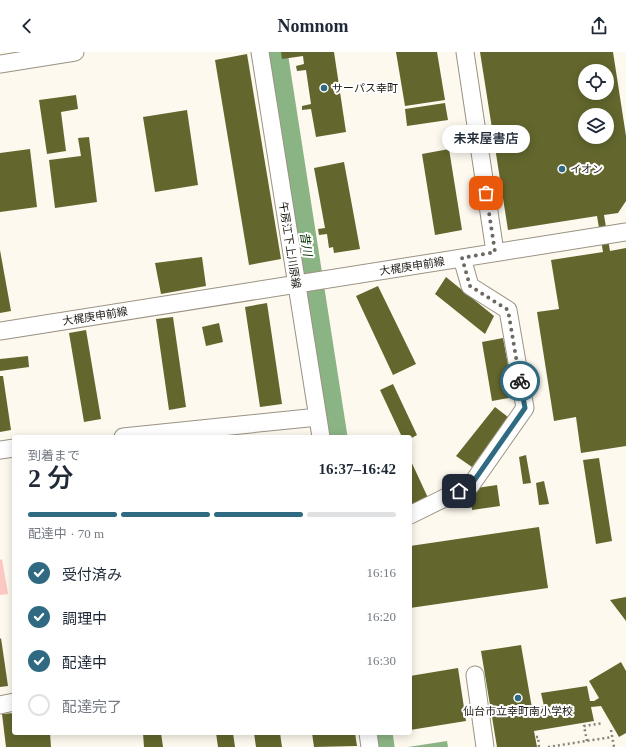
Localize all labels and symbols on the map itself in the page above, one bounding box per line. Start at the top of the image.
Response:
place label: サーパス幸町 [332,82,398,94]
marker: サーパス幸町 [319,83,329,93]
callout: 未来屋書店 [442,125,530,153]
place label: イオン [570,163,603,175]
marker: イオン [557,164,567,174]
pin [469,176,503,210]
street label: 午房江下上川原線 [277,201,303,289]
water label: 昔川 [297,231,315,259]
street label: 大梶庚申前線 [378,255,446,277]
street label: 大梶庚申前線 [61,305,129,327]
courier [500,361,540,401]
pin [442,474,476,508]
marker: 仙台市立幸町南小学校 [513,693,523,703]
place label: 仙台市立幸町南小学校 [463,705,573,717]

